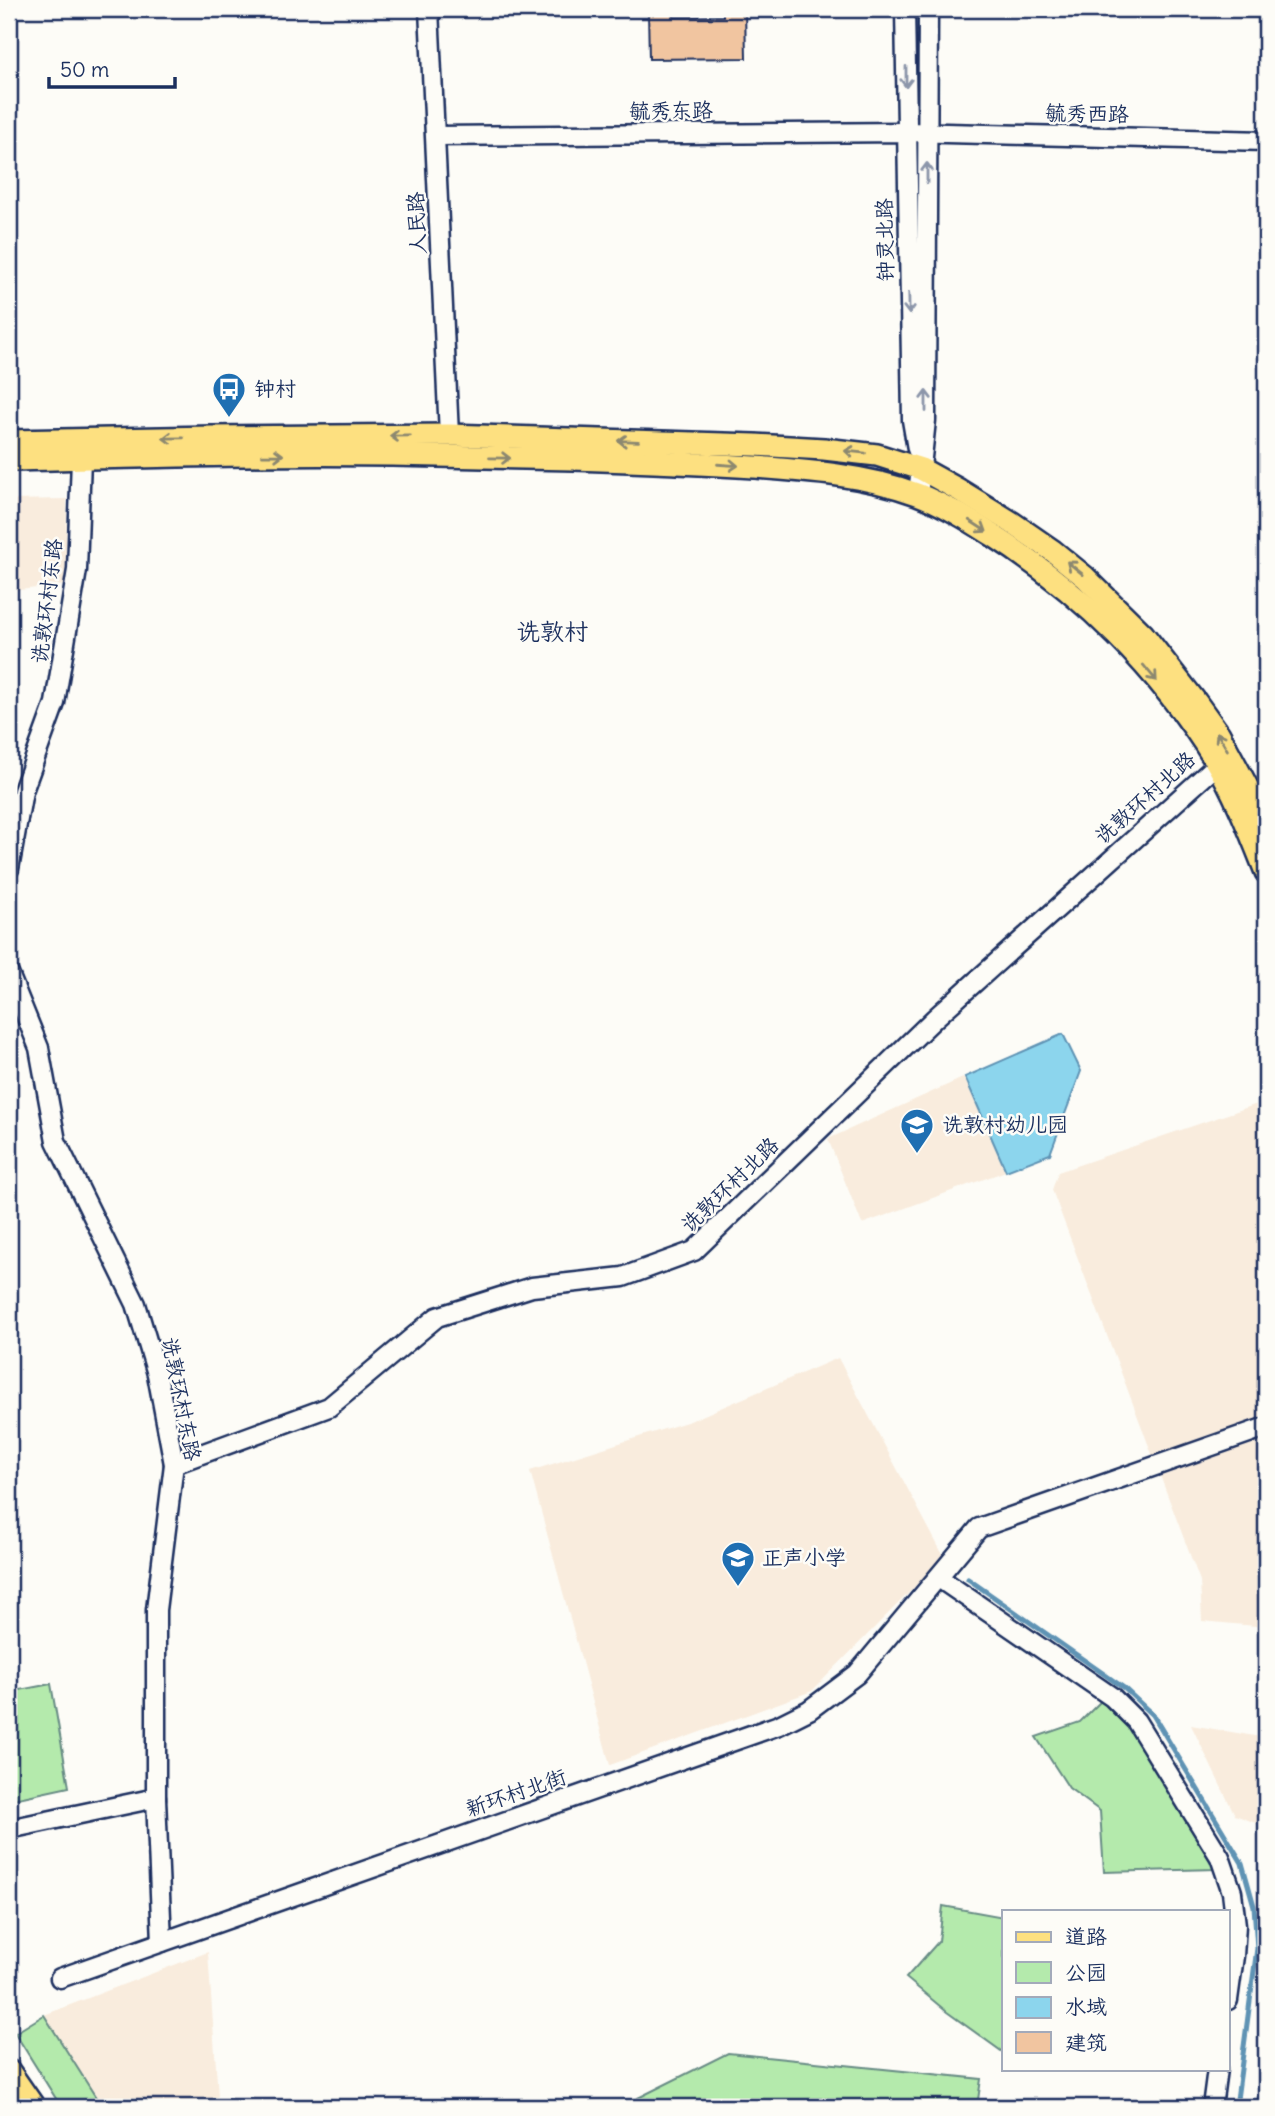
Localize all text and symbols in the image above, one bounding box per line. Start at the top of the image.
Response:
scale bar [49,46,175,90]
text: 50 m [60,56,109,83]
one-way arrow [899,65,913,88]
street label: 毓秀东路 [629,96,713,125]
street label: 毓秀西路 [1045,99,1129,128]
one-way arrow [920,162,934,185]
street label: 人民路 [401,191,432,255]
street label: 钟灵北路 [870,198,899,282]
one-way arrow [903,293,916,316]
bus stop icon: 钟村 [210,370,248,419]
place label: 钟村 [254,375,296,402]
one-way arrow [919,390,933,413]
one-way arrow [389,430,412,443]
one-way arrow [161,431,184,444]
one-way arrow [616,435,639,448]
one-way arrow [844,445,867,458]
one-way arrow [261,448,284,462]
one-way arrow [489,451,512,465]
one-way arrow [716,459,739,472]
one-way arrow [968,519,988,533]
street label: 诜敦环村东路 [25,537,68,665]
one-way arrow [1066,561,1084,576]
district label: 诜敦村 [516,616,588,646]
one-way arrow [1142,664,1158,682]
one-way arrow [1215,731,1229,751]
street label: 诜敦环村北路 [1089,745,1201,850]
school or university icon: 诜敦村幼儿园 [898,1106,936,1155]
place label: 诜敦村幼儿园 [942,1111,1068,1138]
street label: 诜敦环村北路 [675,1131,784,1238]
street label: 诜敦环村东路 [156,1334,207,1463]
school or university icon: 正声小学 [719,1539,757,1588]
place label: 正声小学 [762,1544,846,1571]
street label: 新环村北街 [462,1763,570,1822]
legend [1002,1910,1230,2070]
text: 道路 [1065,1923,1107,1950]
text: 公园 [1065,1959,1107,1986]
text: 水域 [1065,1993,1107,2020]
text: 建筑 [1065,2029,1107,2056]

